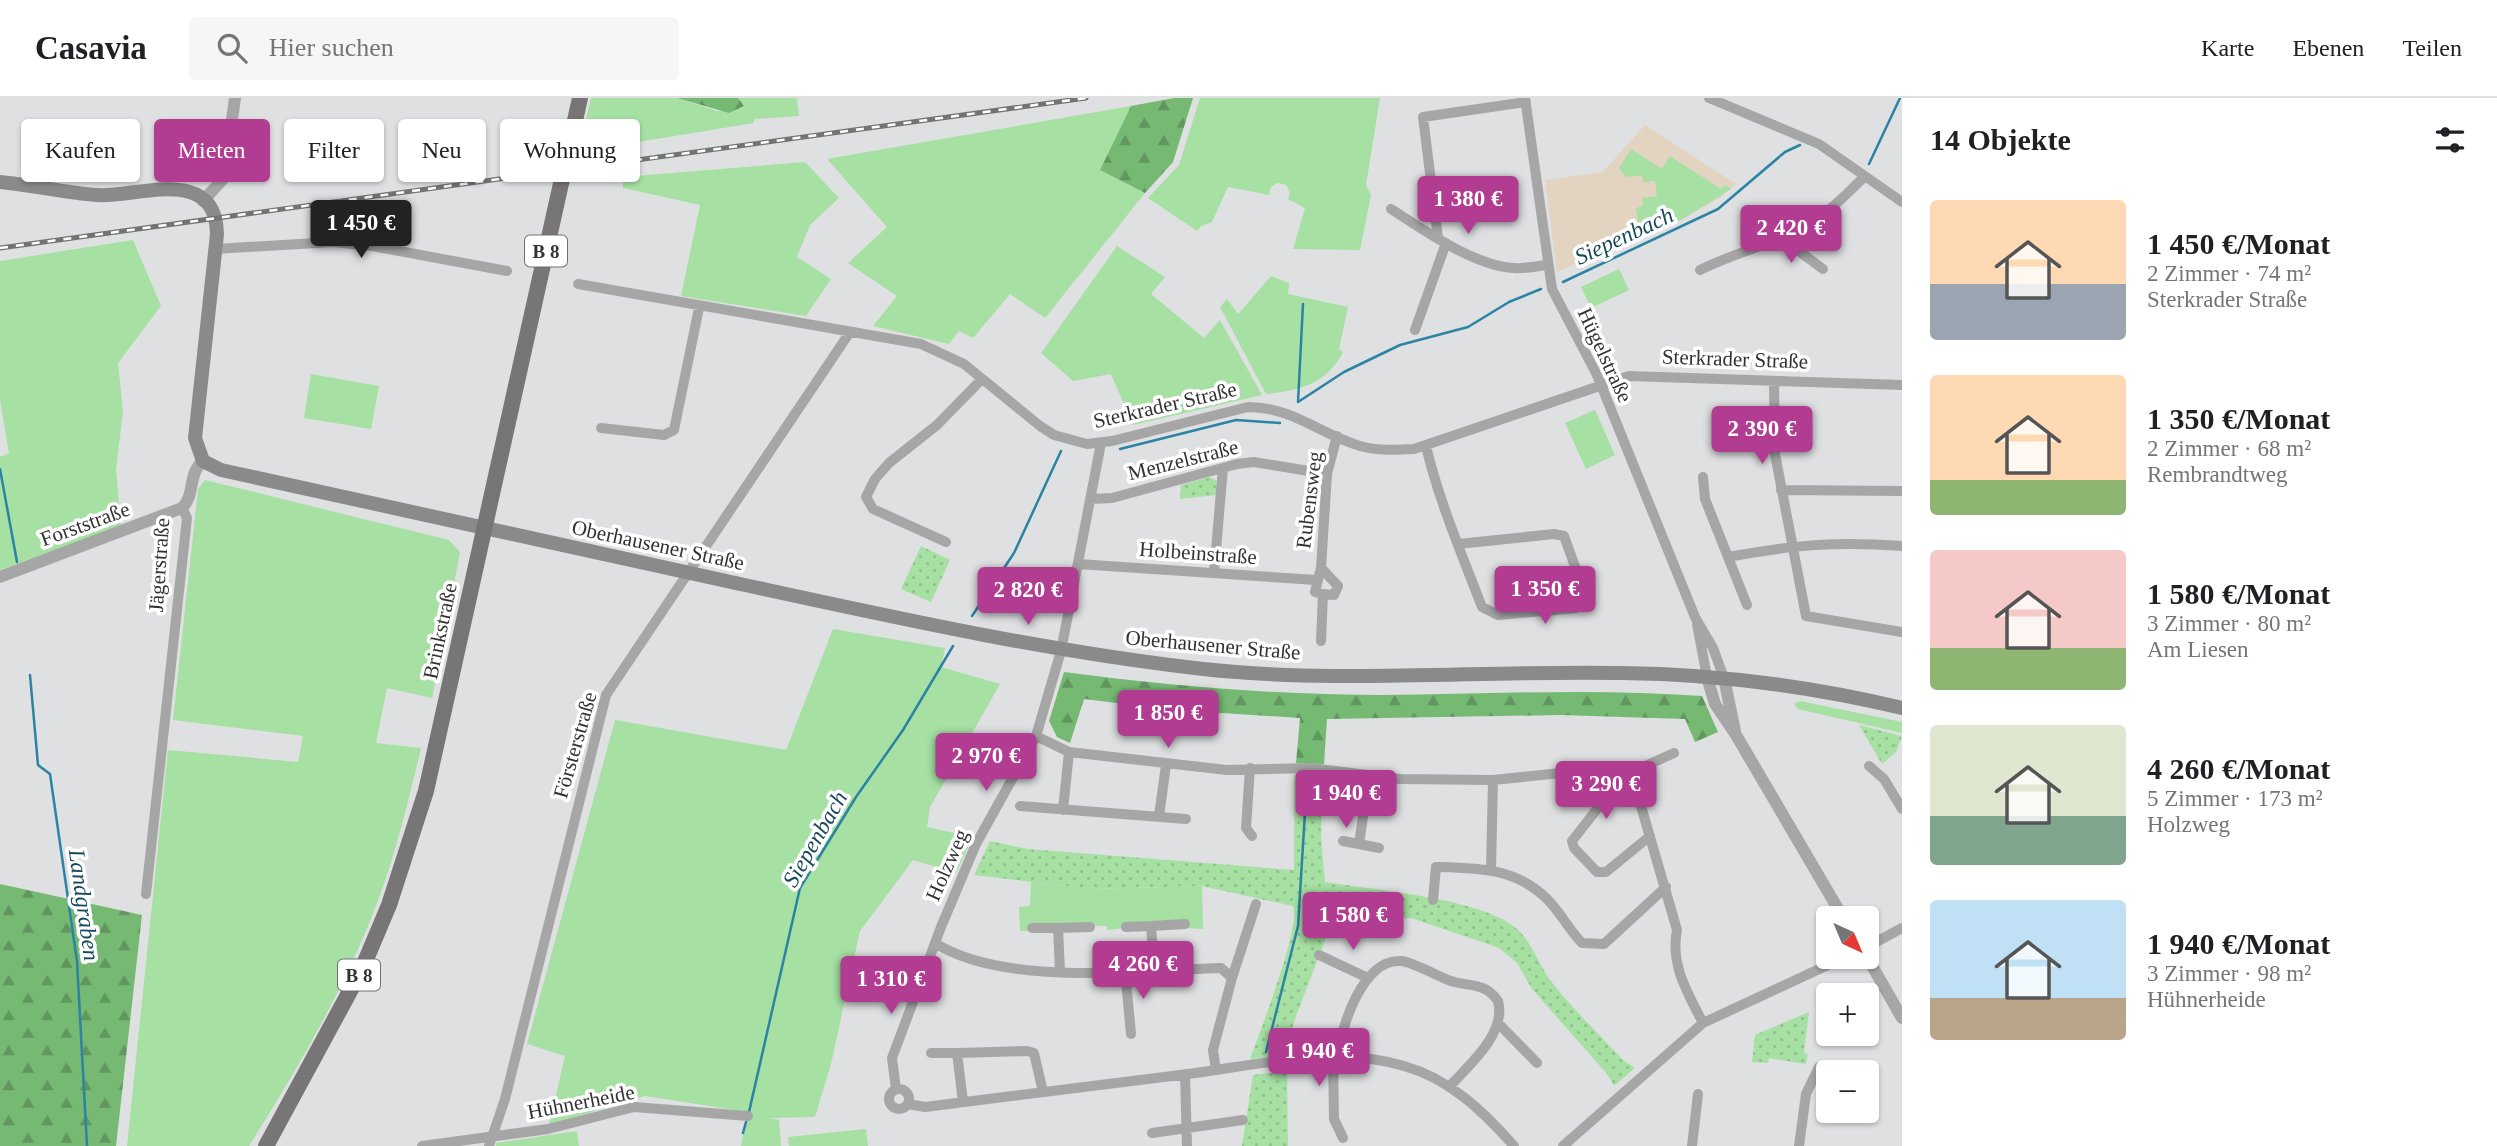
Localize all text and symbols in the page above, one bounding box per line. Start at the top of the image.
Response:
search box [189,17,679,80]
icon: search [213,29,251,67]
text: Casavia [35,30,147,66]
text: Hier suchen [269,33,394,62]
text: Karte [2201,35,2254,61]
text: Ebenen [2292,35,2364,61]
text: Teilen [2402,35,2462,61]
chip: Kaufen [21,119,140,182]
chip: Mieten [154,119,270,182]
chip: Filter [284,119,384,182]
chip: Neu [398,119,486,182]
chip: Wohnung [500,119,640,182]
icon: filters [2431,121,2469,159]
text: 14 Objekte [1930,123,2071,156]
pin: 1 380 € [1403,176,1533,236]
text: 1 380 € [1434,186,1503,211]
pin: 1 450 € [296,200,426,260]
water label: Siepenbach [1571,202,1677,270]
pin: 2 420 € [1726,206,1856,265]
text: 1 450 € [327,210,396,235]
text: 2 420 € [1757,215,1826,240]
text: 1 450 €/Monat [2147,227,2330,260]
icon: home [1986,228,2070,312]
road number: B 8 [525,236,567,266]
text: 2 Zimmer · 74 m² [2147,261,2311,286]
text: Sterkrader Straße [2147,287,2307,312]
street label: Hügelstraße [1573,304,1637,406]
street label: Sterkrader Straße [1661,344,1809,374]
street label: Sterkrader Straße [1091,377,1239,433]
text: 1 350 €/Monat [2147,402,2330,435]
icon: home [1986,403,2070,487]
pin: 2 390 € [1697,406,1827,466]
text: 2 390 € [1728,416,1797,441]
street label: Menzelstraße [1125,435,1241,485]
text: 2 Zimmer · 68 m² [2147,436,2311,461]
street label: Rubensweg [1291,449,1327,550]
text: Rembrandtweg [2147,462,2288,487]
street label: Forststraße [37,497,133,551]
street label: Oberhausener Straße [570,515,746,575]
street label: Jägerstraße [144,517,174,613]
street label: Holbeinstraße [1138,537,1258,569]
pin: 1 350 € [1480,566,1610,626]
pin: 2 820 € [963,568,1093,627]
text: 1 350 € [1511,576,1580,601]
text: 2 820 € [994,577,1063,602]
text: 1 580 €/Monat [2147,577,2330,610]
icon: home [1986,578,2070,662]
street label: Brinkstraße [418,581,462,681]
text: 3 Zimmer · 80 m² [2147,611,2311,636]
street label: Oberhausener Straße [1125,625,1301,665]
text: Am Liesen [2147,637,2249,662]
street label: Försterstraße [548,689,602,801]
pin: 1 850 € [1103,690,1233,750]
text: 1 850 € [1134,700,1203,725]
pin: 2 970 € [921,734,1051,793]
text: 2 970 € [952,743,1021,768]
text: 4 260 €/Monat [2147,752,2330,785]
icon: home [1986,753,2070,837]
pin: 3 290 € [1541,762,1671,821]
pin: 1 940 € [1281,770,1411,830]
text: 3 290 € [1572,771,1641,796]
text: 1 940 € [1312,780,1381,805]
text: 5 Zimmer · 173 m² [2147,786,2323,811]
water label: Siepenbach [778,787,852,891]
text: Holzweg [2147,812,2230,837]
street label: Holzweg [921,825,974,905]
water label: Landgraben [64,847,104,962]
pin: 1 580 € [1288,892,1418,952]
text: 1 580 € [1319,902,1388,927]
north arrow [1816,906,1880,970]
map controls [1816,906,1879,1123]
text: 1 940 €/Monat [2147,927,2330,960]
icon: home [1986,928,2070,1012]
pin: 4 260 € [1078,942,1208,1001]
text: 4 260 € [1109,951,1178,976]
pin: 1 310 € [826,956,956,1016]
road number: B 8 [338,960,380,990]
text: 3 Zimmer · 98 m² [2147,961,2311,986]
text: 1 310 € [857,966,926,991]
button: + [1816,983,1879,1046]
text: Hühnerheide [2147,987,2266,1012]
pin: 1 940 € [1254,1028,1384,1088]
text: 1 940 € [1285,1038,1354,1063]
button: − [1816,1060,1879,1123]
street label: Hühnerheide [525,1080,637,1124]

